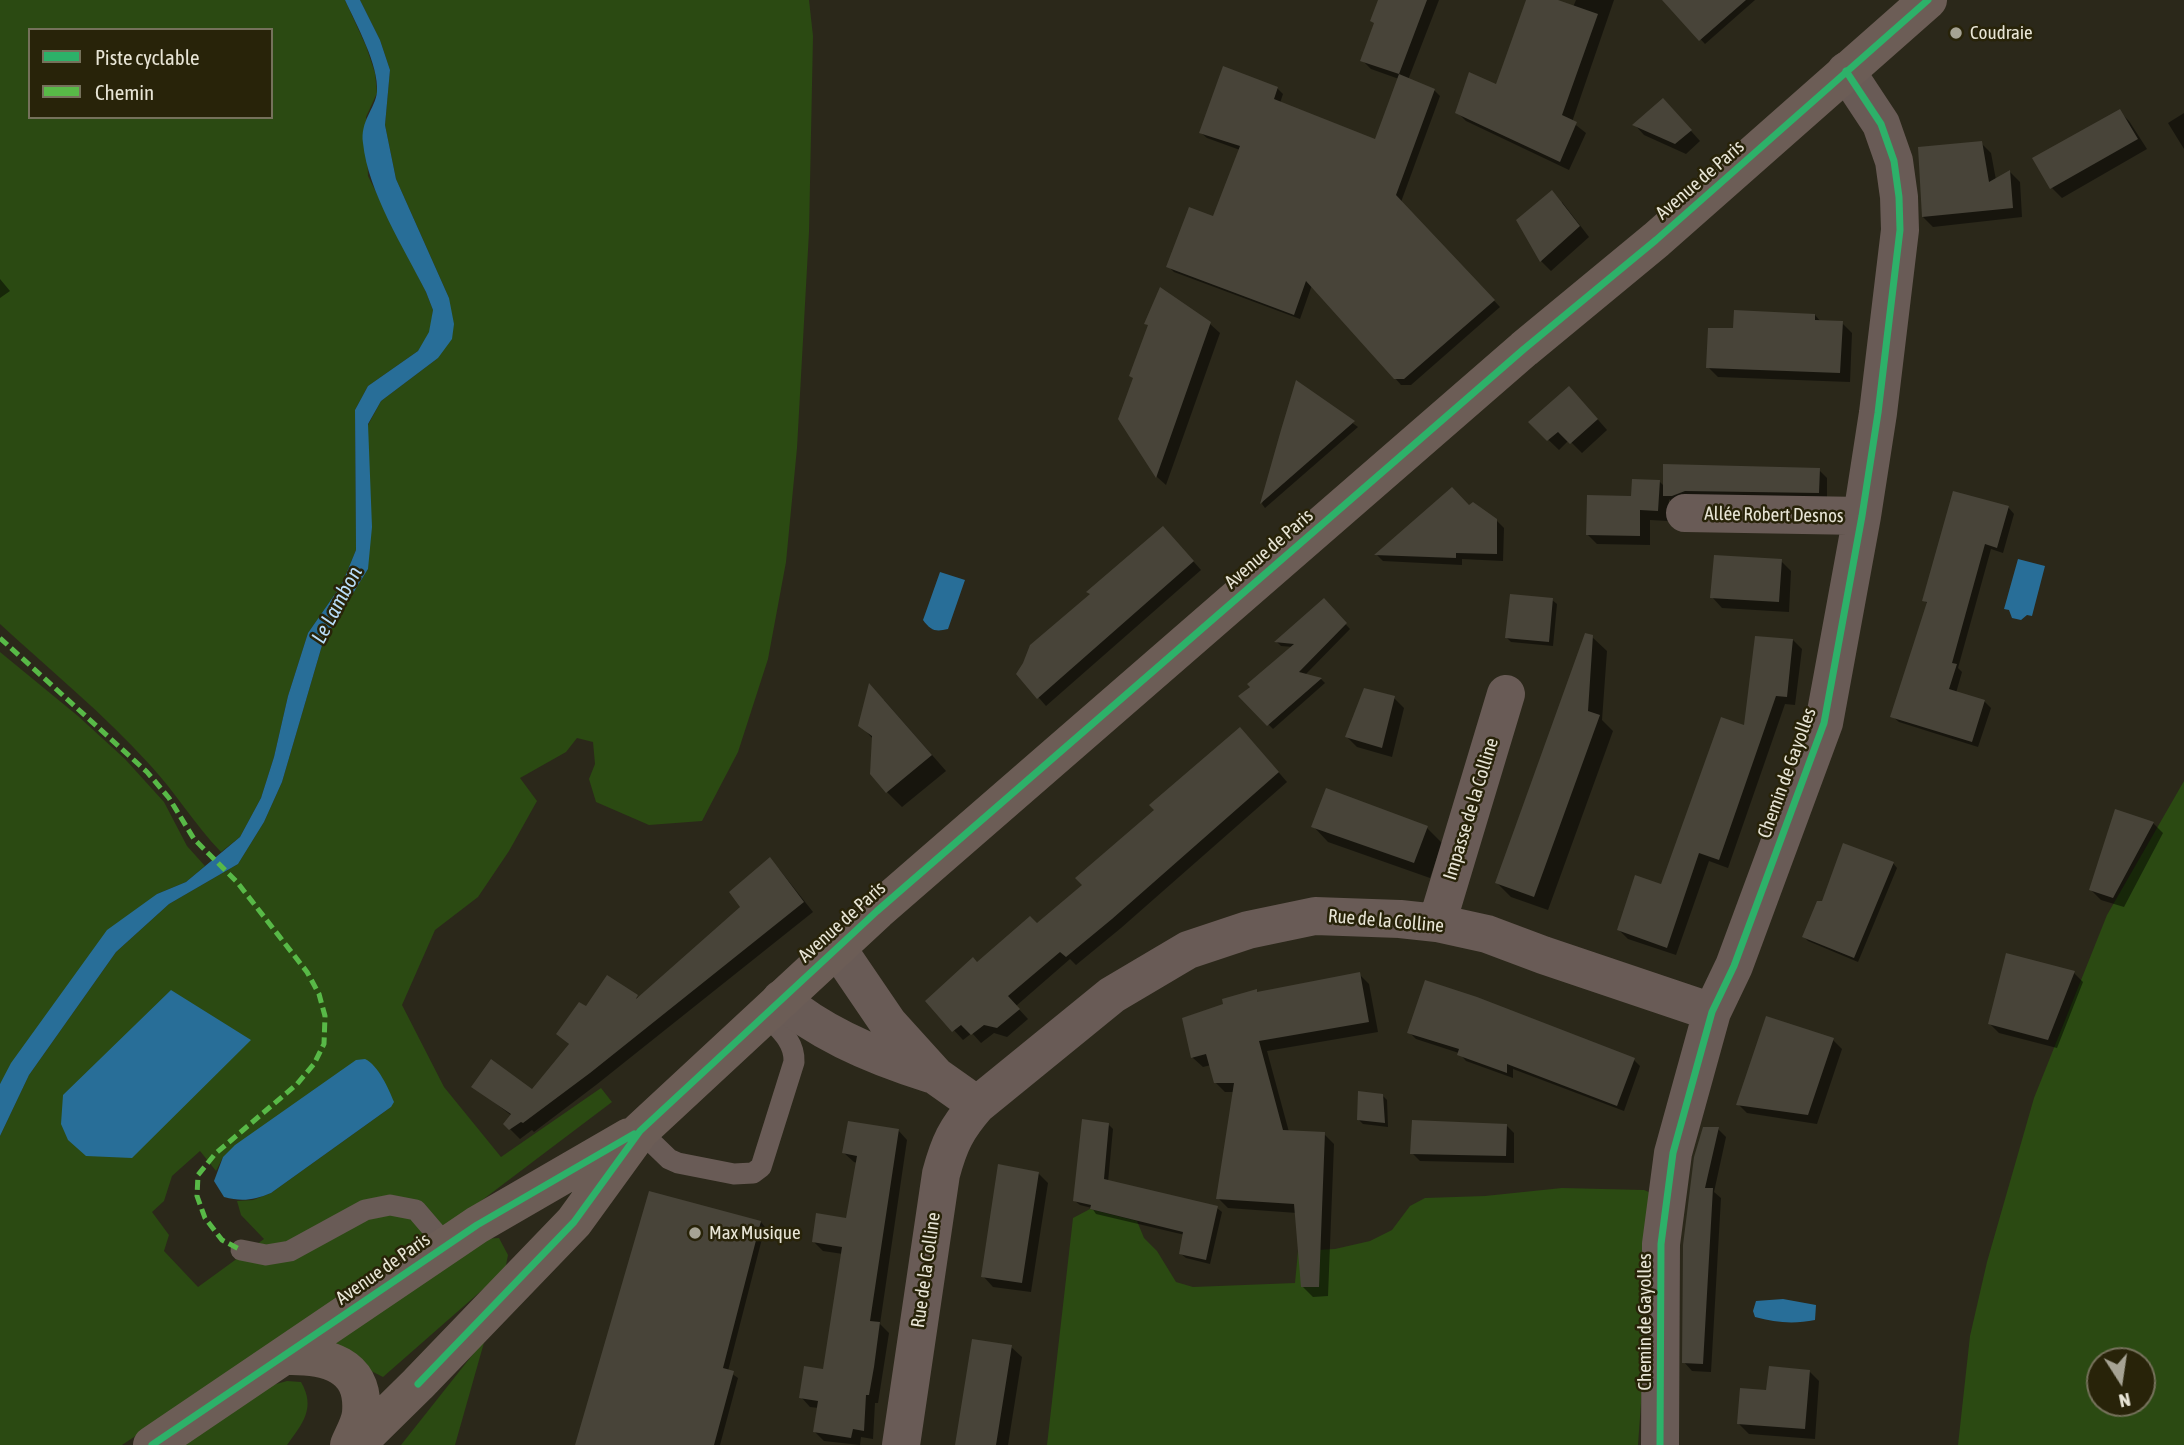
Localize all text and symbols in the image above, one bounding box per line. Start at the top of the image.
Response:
place label: Coudraie [1970,22,2033,44]
marker: Coudraie [1948,25,1964,41]
legend [28,28,273,119]
text: Piste cyclable [95,45,200,69]
text: Chemin [95,80,154,104]
street label: Avenue de Paris [1651,135,1749,225]
street label: Allée Robert Desnos [1704,502,1844,528]
street label: Avenue de Paris [1220,504,1318,594]
water label: Le Lambon [306,562,368,648]
street label: Chemin de Gayolles [1753,705,1821,841]
street label: Impasse de la Colline [1439,735,1503,883]
street label: Avenue de Paris [794,877,890,967]
street label: Rue de la Colline [1327,905,1445,937]
street label: Rue de la Colline [907,1211,945,1329]
place label: Max Musique [709,1222,801,1244]
marker: Max Musique [687,1225,703,1241]
street label: Avenue de Paris [331,1228,435,1310]
street label: Chemin de Gayolles [1634,1253,1656,1391]
north arrow [2086,1347,2156,1417]
text: N [2117,1389,2133,1413]

